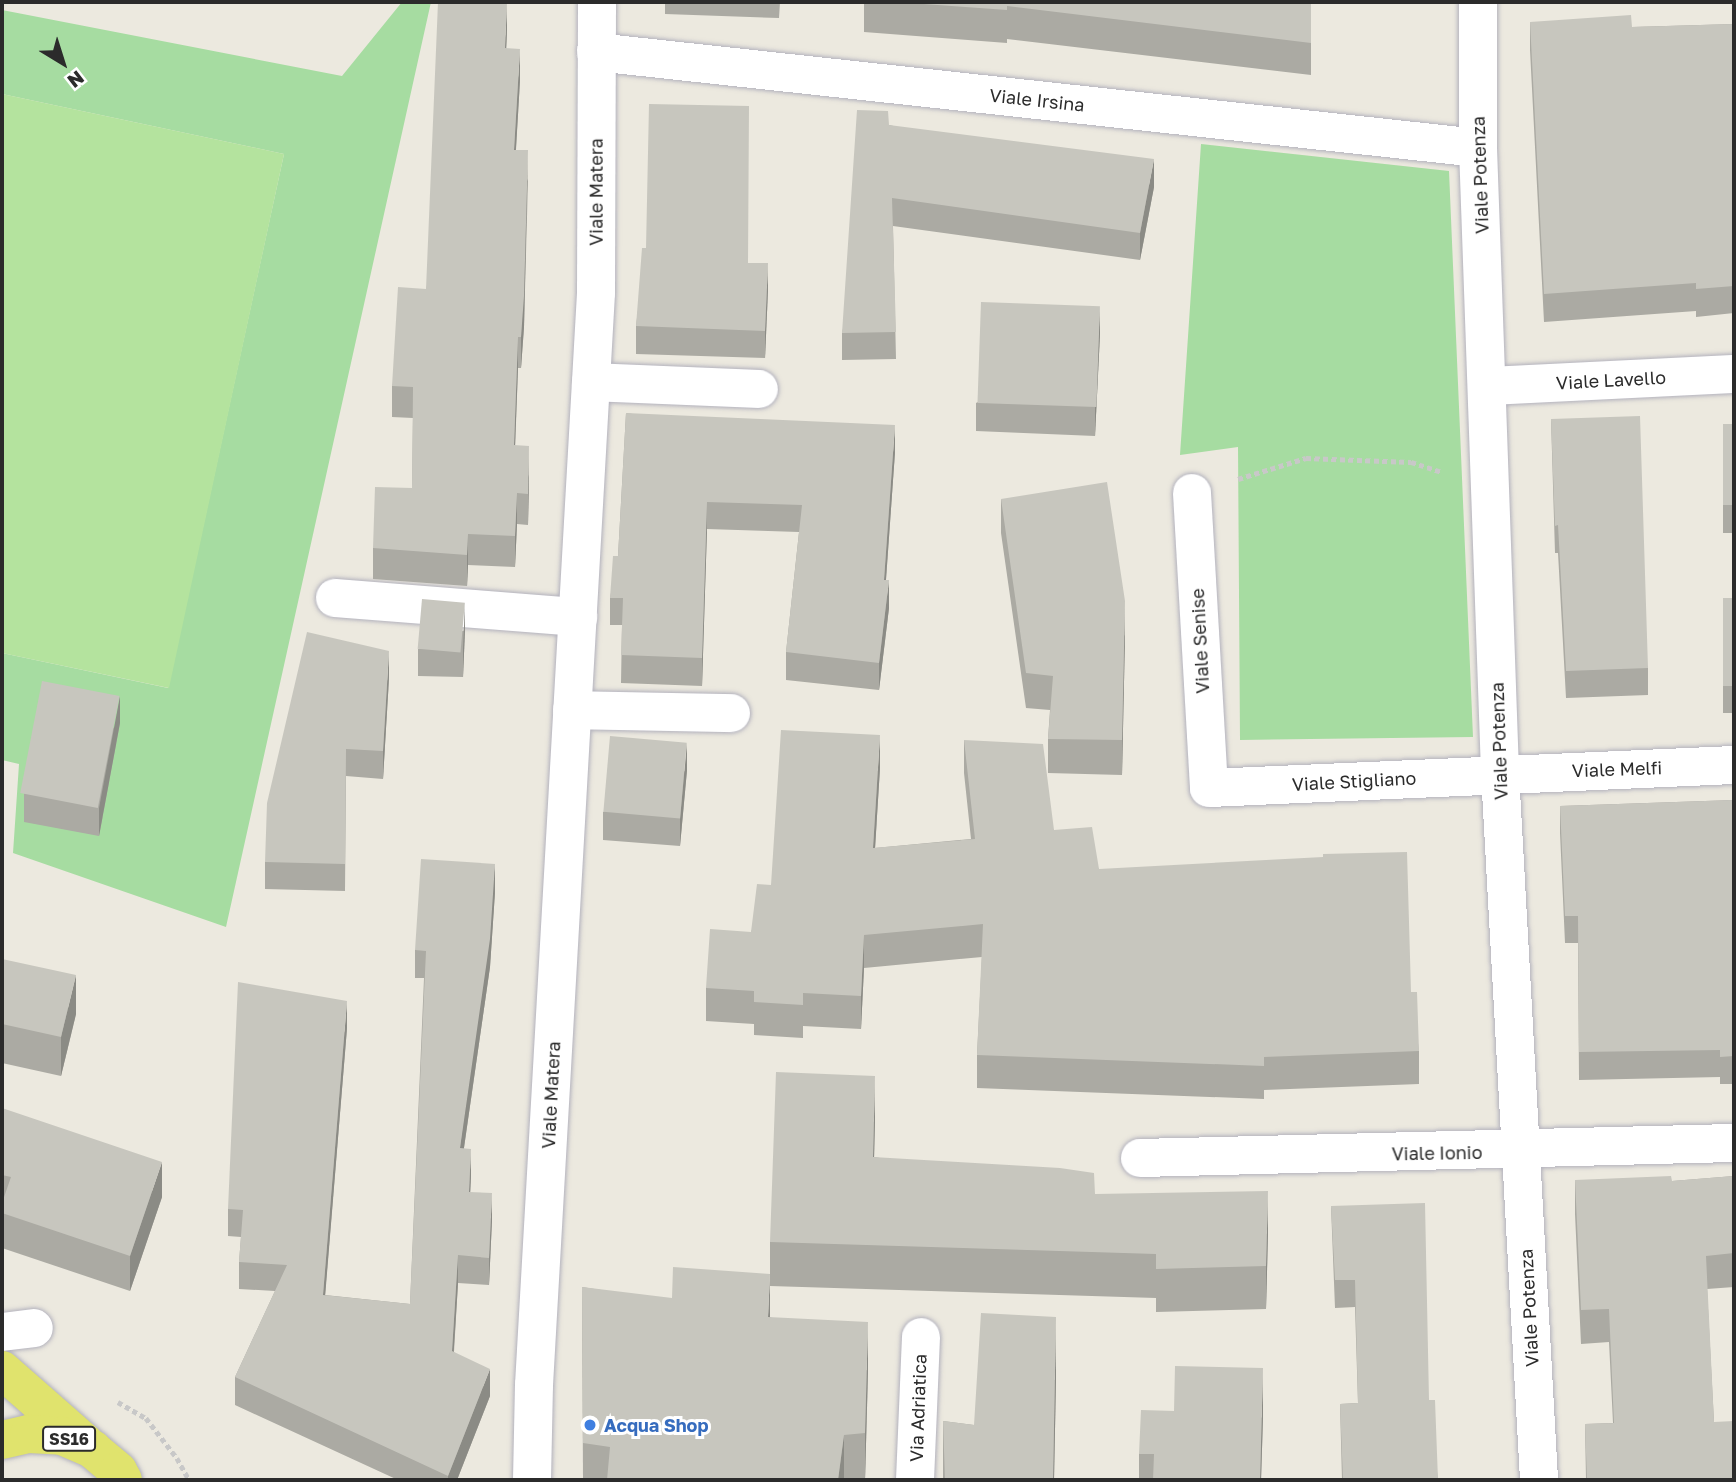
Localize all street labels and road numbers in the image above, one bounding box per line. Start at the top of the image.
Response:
street label: Viale Irsina [988,84,1086,116]
street label: Viale Potenza [1467,116,1493,234]
street label: Viale Matera [585,138,607,246]
street label: Viale Lavello [1555,366,1667,394]
street label: Viale Senise [1186,588,1214,694]
street label: Viale Potenza [1486,682,1512,800]
street label: Viale Melfi [1572,757,1662,781]
street label: Viale Stigliano [1291,767,1417,795]
street label: Viale Matera [537,1041,565,1149]
street label: Viale Ionio [1391,1141,1483,1165]
street label: Viale Potenza [1515,1248,1543,1368]
street label: Via Adriatica [905,1353,931,1463]
road number: SS16 [41,1427,97,1452]

